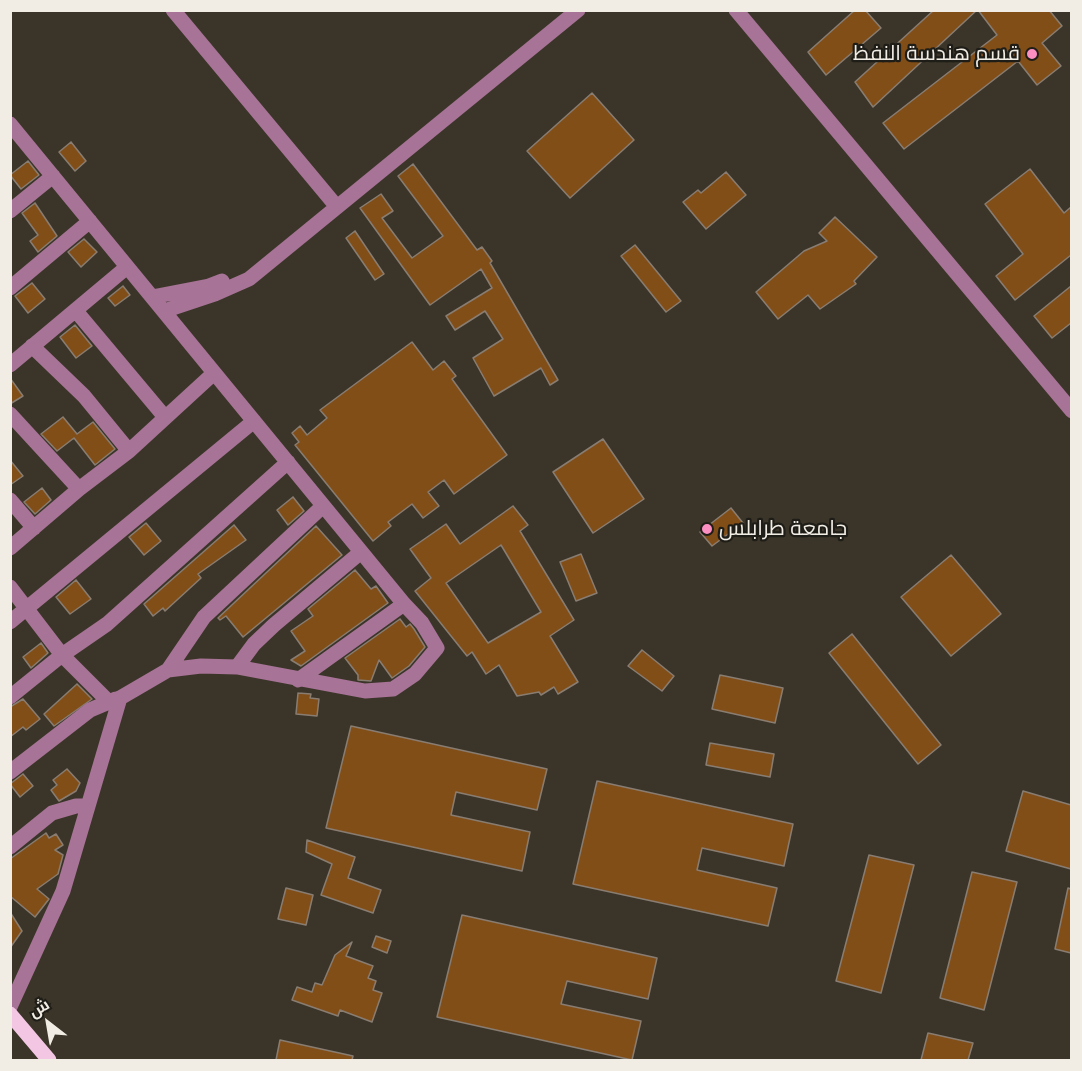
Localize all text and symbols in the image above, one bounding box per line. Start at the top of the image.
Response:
place label: قسم هندسة النفظ [853,41,1020,67]
marker: قسم هندسة النفظ [1025,47,1039,61]
place label: جامعة طرابلس [719,516,847,542]
marker: جامعة طرابلس [700,522,714,536]
north arrow [18,993,78,1053]
text: ش [24,993,53,1022]

